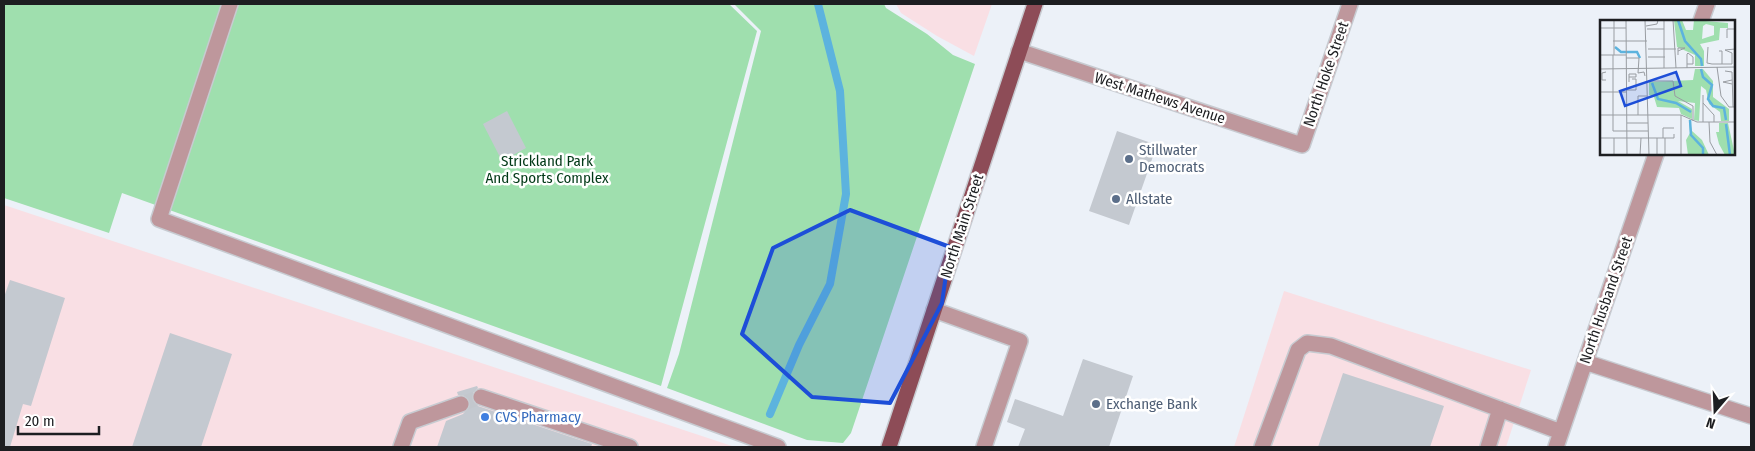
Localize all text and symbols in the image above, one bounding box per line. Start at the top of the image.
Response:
street label: North Hoke Street [1300,19,1352,129]
inset map [1600,20,1735,155]
street label: West Mathews Avenue [1092,68,1228,128]
place label: Stillwater Democrats [1139,141,1204,176]
park label: Strickland Park And Sports Complex [485,152,609,187]
marker: Stillwater Democrats [1123,153,1135,165]
street label: North Main Street [937,171,987,280]
place label: Allstate [1126,190,1172,208]
marker: Allstate [1110,193,1122,205]
street label: North Husband Street [1576,234,1636,366]
north arrow [1690,386,1740,436]
place label: Exchange Bank [1106,395,1197,413]
marker: Exchange Bank [1090,398,1102,410]
scale bar [18,404,99,436]
place label: CVS Pharmacy [495,408,581,426]
marker: CVS Pharmacy [479,411,491,423]
text: 20 m [25,412,55,430]
text: N [1704,413,1718,432]

